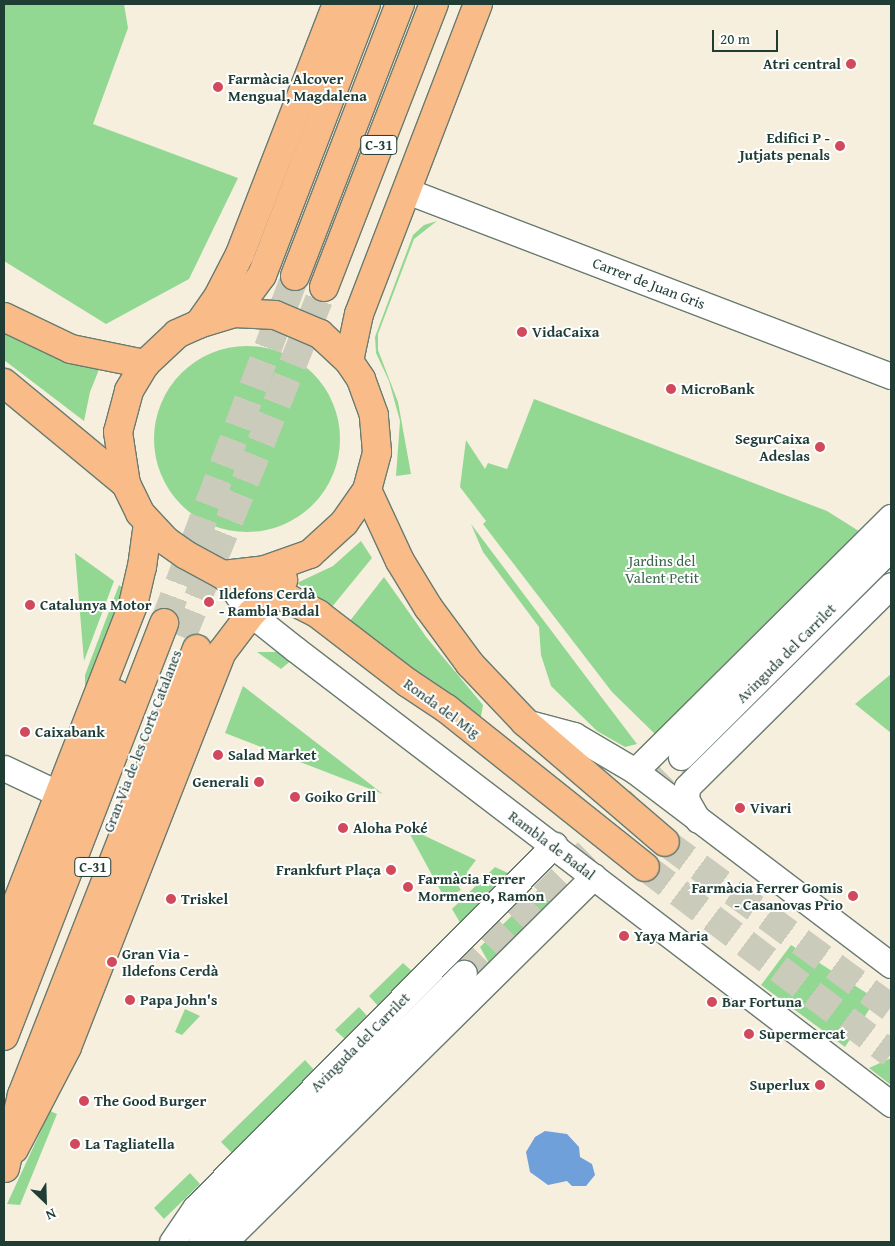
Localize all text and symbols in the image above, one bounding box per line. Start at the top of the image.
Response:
scale bar [715,20,781,52]
text: 20 m [720,28,750,49]
place label: Atri central [763,55,841,73]
marker: Atri central [845,58,857,70]
place label: Farmàcia Alcover Mengual, Magdalena [228,69,367,104]
marker: Farmàcia Alcover Mengual, Magdalena [212,81,224,93]
place label: Edifici P - Jutjats penals [739,128,830,163]
road number: C-31 [360,134,398,156]
marker: Edifici P - Jutjats penals [834,140,846,152]
street label: Carrer de Juan Gris [590,253,708,313]
place label: VidaCaixa [532,323,599,341]
marker: VidaCaixa [516,326,528,338]
place label: MicroBank [681,380,754,398]
marker: MicroBank [665,383,677,395]
place label: SegurCaixa Adeslas [735,429,810,464]
marker: SegurCaixa Adeslas [814,441,826,453]
park label: Jardins del Valent Petit [625,551,699,586]
place label: Ildefons Cerdà - Rambla Badal [219,584,319,619]
place label: Catalunya Motor [40,596,152,614]
marker: Ildefons Cerdà - Rambla Badal [203,596,215,608]
marker: Catalunya Motor [24,599,36,611]
street label: Avinguda del Carrilet [732,599,840,707]
street label: Gran Via de les Corts Catalanes [99,647,185,835]
street label: Ronda del Mig [400,674,484,742]
place label: Caixabank [35,723,105,741]
marker: Caixabank [19,726,31,738]
place label: Salad Market [228,746,317,764]
marker: Salad Market [212,749,224,761]
place label: Generali [193,773,249,791]
marker: Generali [253,776,265,788]
place label: Goiko Grill [305,788,376,806]
marker: Goiko Grill [289,791,301,803]
place label: Vivari [750,799,791,817]
marker: Vivari [734,802,746,814]
street label: Rambla de Badal [505,807,599,883]
place label: Aloha Poké [353,819,428,837]
marker: Aloha Poké [337,822,349,834]
road number: C-31 [74,856,112,879]
place label: Frankfurt Plaça [276,861,381,879]
marker: Frankfurt Plaça [385,864,397,876]
place label: Farmàcia Ferrer Mormeneo, Ramon [418,869,544,904]
place label: Farmàcia Ferrer Gomis - Casanovas Prio [691,878,843,913]
marker: Farmàcia Ferrer Mormeneo, Ramon [402,881,414,893]
place label: Triskel [181,890,228,908]
marker: Farmàcia Ferrer Gomis - Casanovas Prio [847,890,859,902]
marker: Triskel [165,893,177,905]
place label: Yaya Maria [634,927,708,945]
marker: Yaya Maria [618,930,630,942]
place label: Gran Via - Ildefons Cerdà [122,944,218,979]
marker: Gran Via - Ildefons Cerdà [106,956,118,968]
street label: Avinguda del Carrilet [306,988,414,1096]
place label: Papa John's [140,991,217,1009]
place label: Bar Fortuna [722,993,802,1011]
marker: Papa John's [124,994,136,1006]
marker: Bar Fortuna [706,996,718,1008]
place label: Supermercat [759,1025,845,1043]
marker: Supermercat [743,1028,755,1040]
place label: Superlux [750,1076,810,1094]
marker: Superlux [814,1079,826,1091]
place label: The Good Burger [94,1092,206,1110]
marker: The Good Burger [78,1095,90,1107]
place label: La Tagliatella [85,1135,175,1153]
marker: La Tagliatella [69,1138,81,1150]
north arrow [20,1176,70,1226]
text: N [43,1204,59,1226]

